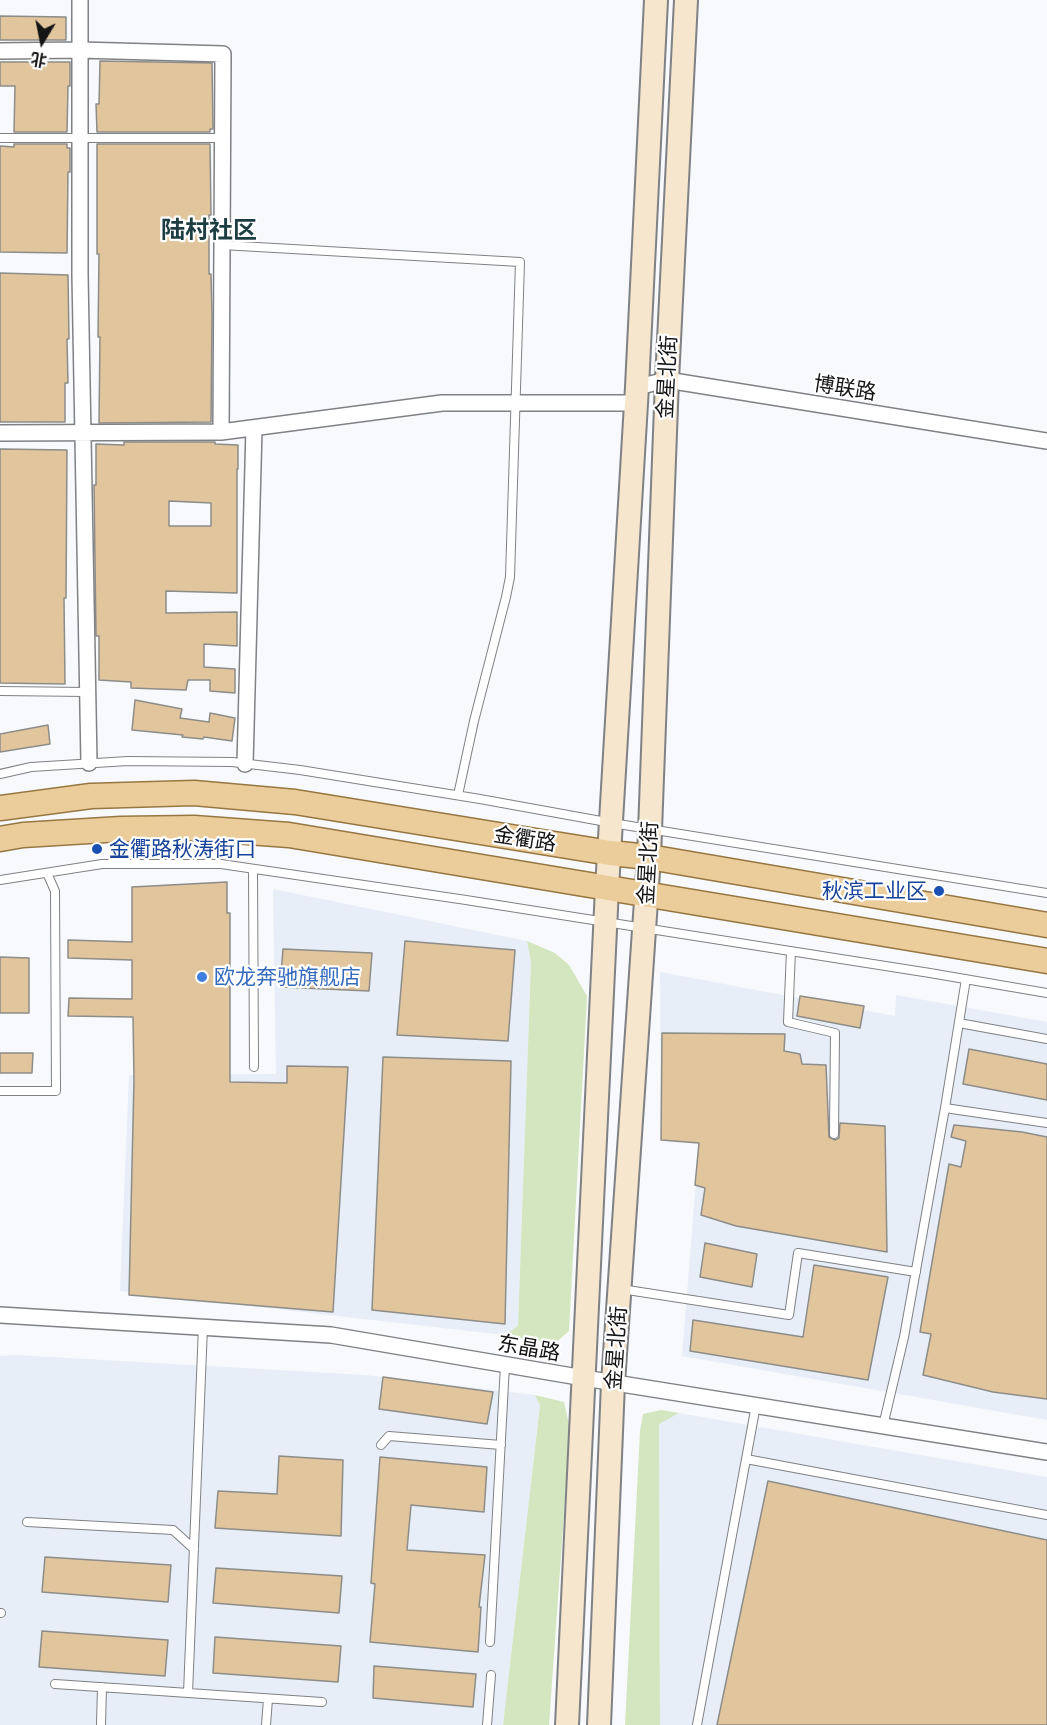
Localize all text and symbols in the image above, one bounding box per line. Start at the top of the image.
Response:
north arrow [12,12,72,72]
text: 北 [29,49,48,71]
district label: 陆村社区 [161,216,257,244]
street label: 金星北街 [652,334,682,420]
street label: 博联路 [812,371,878,405]
street label: 金星北街 [633,820,663,906]
street label: 金衢路 [492,822,558,856]
place label: 金衢路秋涛街口 [109,836,256,862]
marker: 金衢路秋涛街口 [90,842,104,856]
place label: 秋滨工业区 [822,878,927,904]
marker: 秋滨工业区 [932,884,946,898]
place label: 欧龙奔驰旗舰店 [214,964,361,990]
marker: 欧龙奔驰旗舰店 [195,970,209,984]
street label: 金星北街 [601,1305,631,1391]
street label: 东晶路 [496,1330,562,1366]

